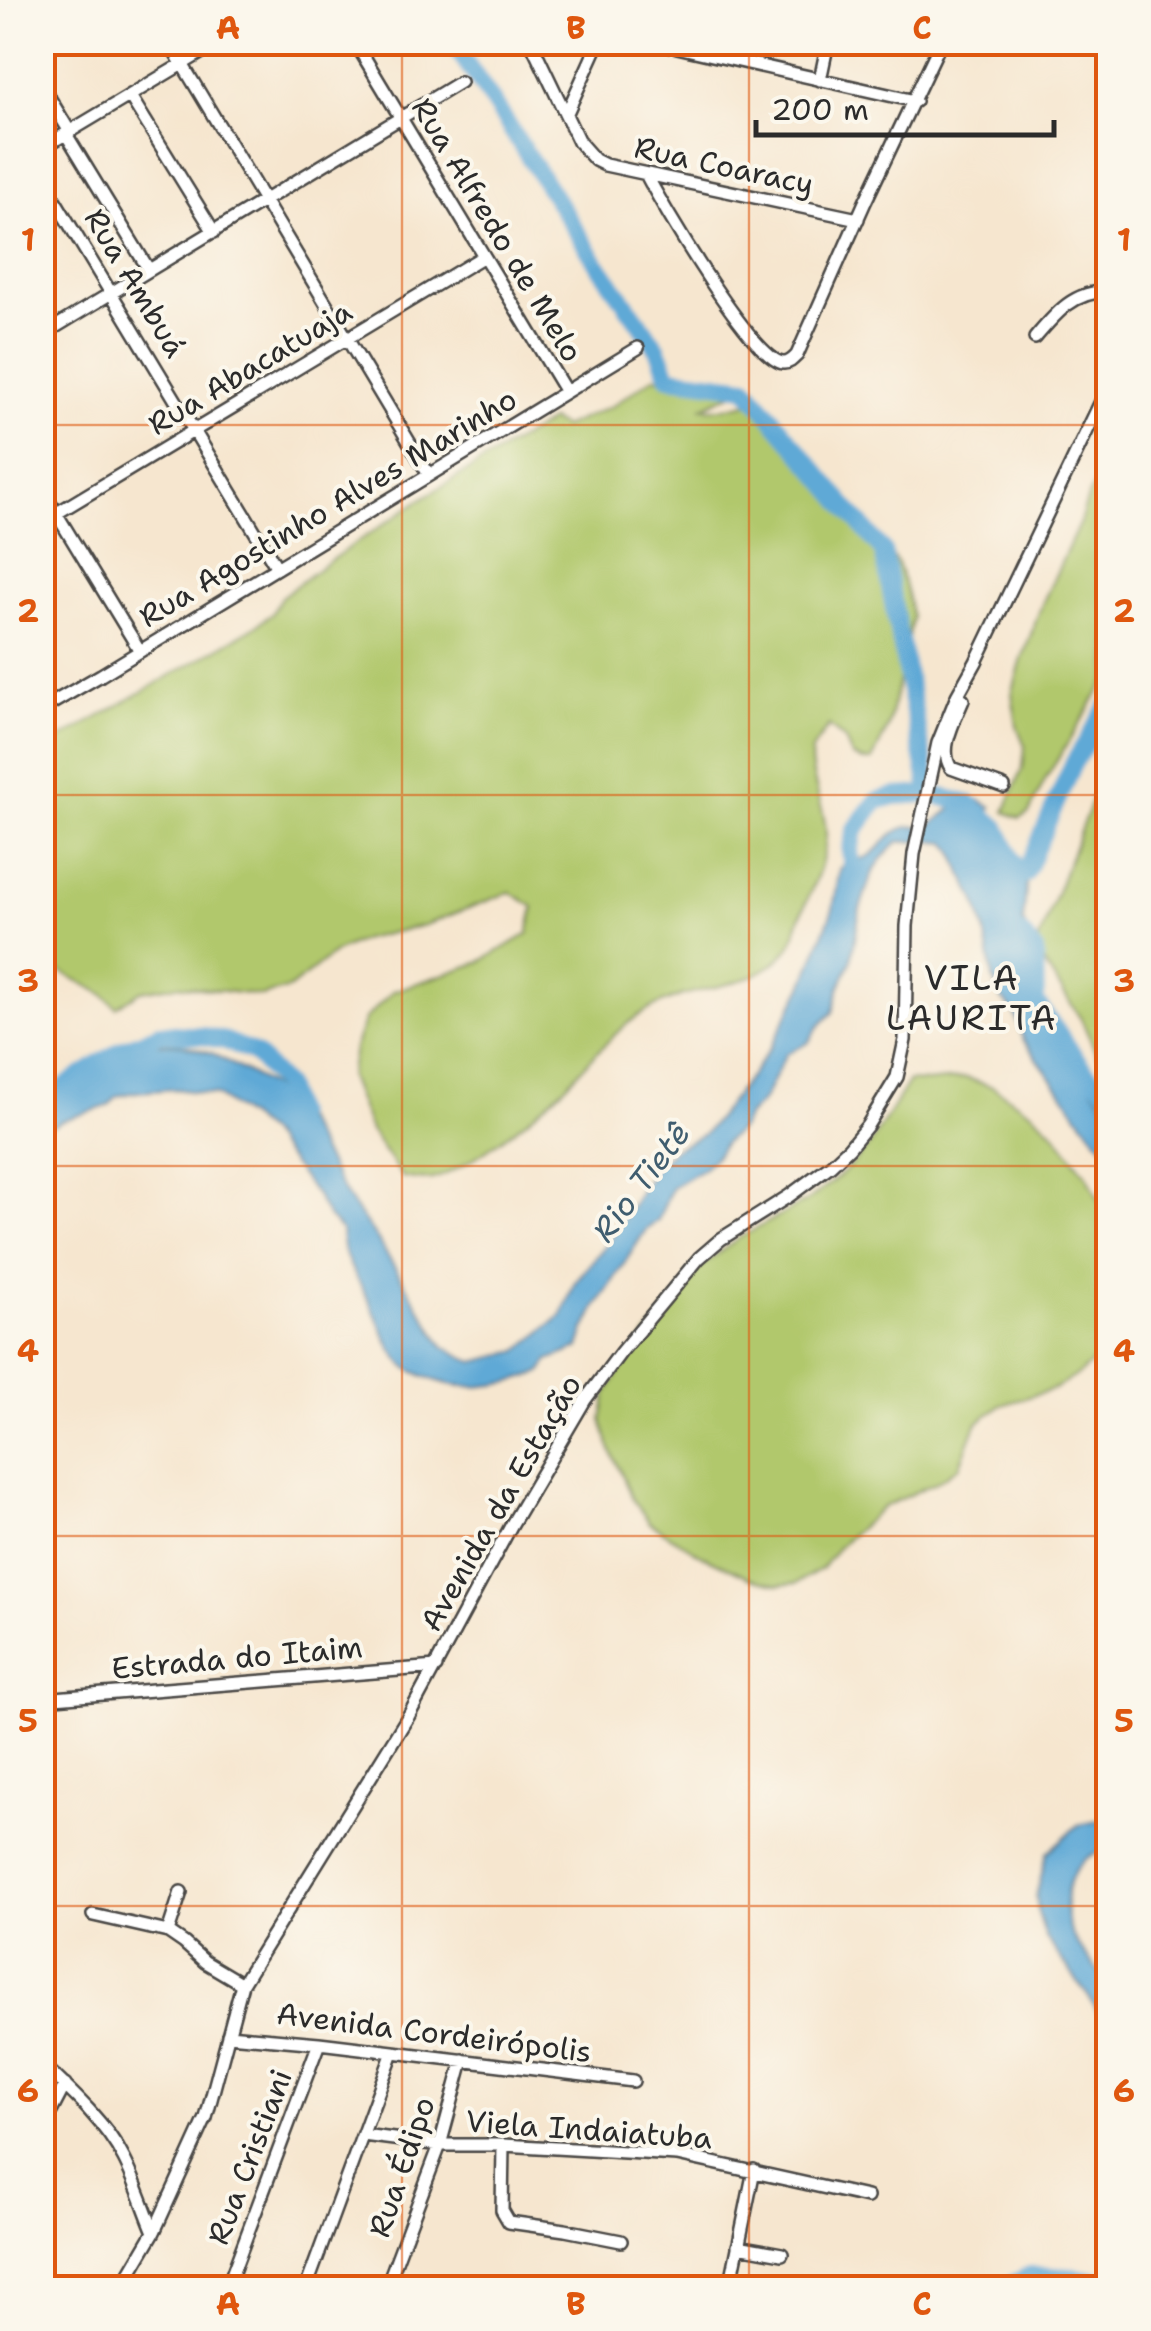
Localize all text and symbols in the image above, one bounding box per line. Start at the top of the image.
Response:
text: A [216,6,240,49]
text: B [566,6,586,49]
text: C [912,6,932,49]
scale bar [756,75,1054,137]
text: 200 m [771,89,869,130]
street label: Rua Alfredo de Melo [402,90,593,369]
street label: Rua Coaracy [631,127,817,205]
street label: Rua Ambuá [75,201,196,365]
text: 1 [21,218,35,261]
text: 1 [1117,218,1131,261]
street label: Rua Abacatuaja [140,290,360,445]
street label: Rua Agostinho Alves Marinho [131,378,524,637]
text: 2 [17,589,39,632]
text: 2 [1113,589,1135,632]
district label: VILA LAURITA [886,954,1058,1041]
text: 3 [17,959,39,1002]
text: 3 [1113,959,1135,1002]
water label: Rio Tietê [582,1113,700,1250]
text: 4 [17,1329,39,1372]
text: 4 [1113,1329,1135,1372]
street label: Avenida da Estação [410,1367,591,1639]
street label: Estrada do Itaim [110,1626,364,1689]
text: 5 [18,1699,38,1742]
text: 5 [1114,1699,1134,1742]
street label: Avenida Cordeirópolis [274,1993,594,2072]
street label: Rua Cristiani [197,2063,302,2250]
text: 6 [17,2069,39,2112]
text: 6 [1113,2069,1135,2112]
street label: Rua Édipo [358,2091,445,2242]
street label: Viela Indaiatuba [465,2100,714,2159]
text: A [216,2282,240,2325]
text: B [566,2282,586,2325]
text: C [912,2282,932,2325]

